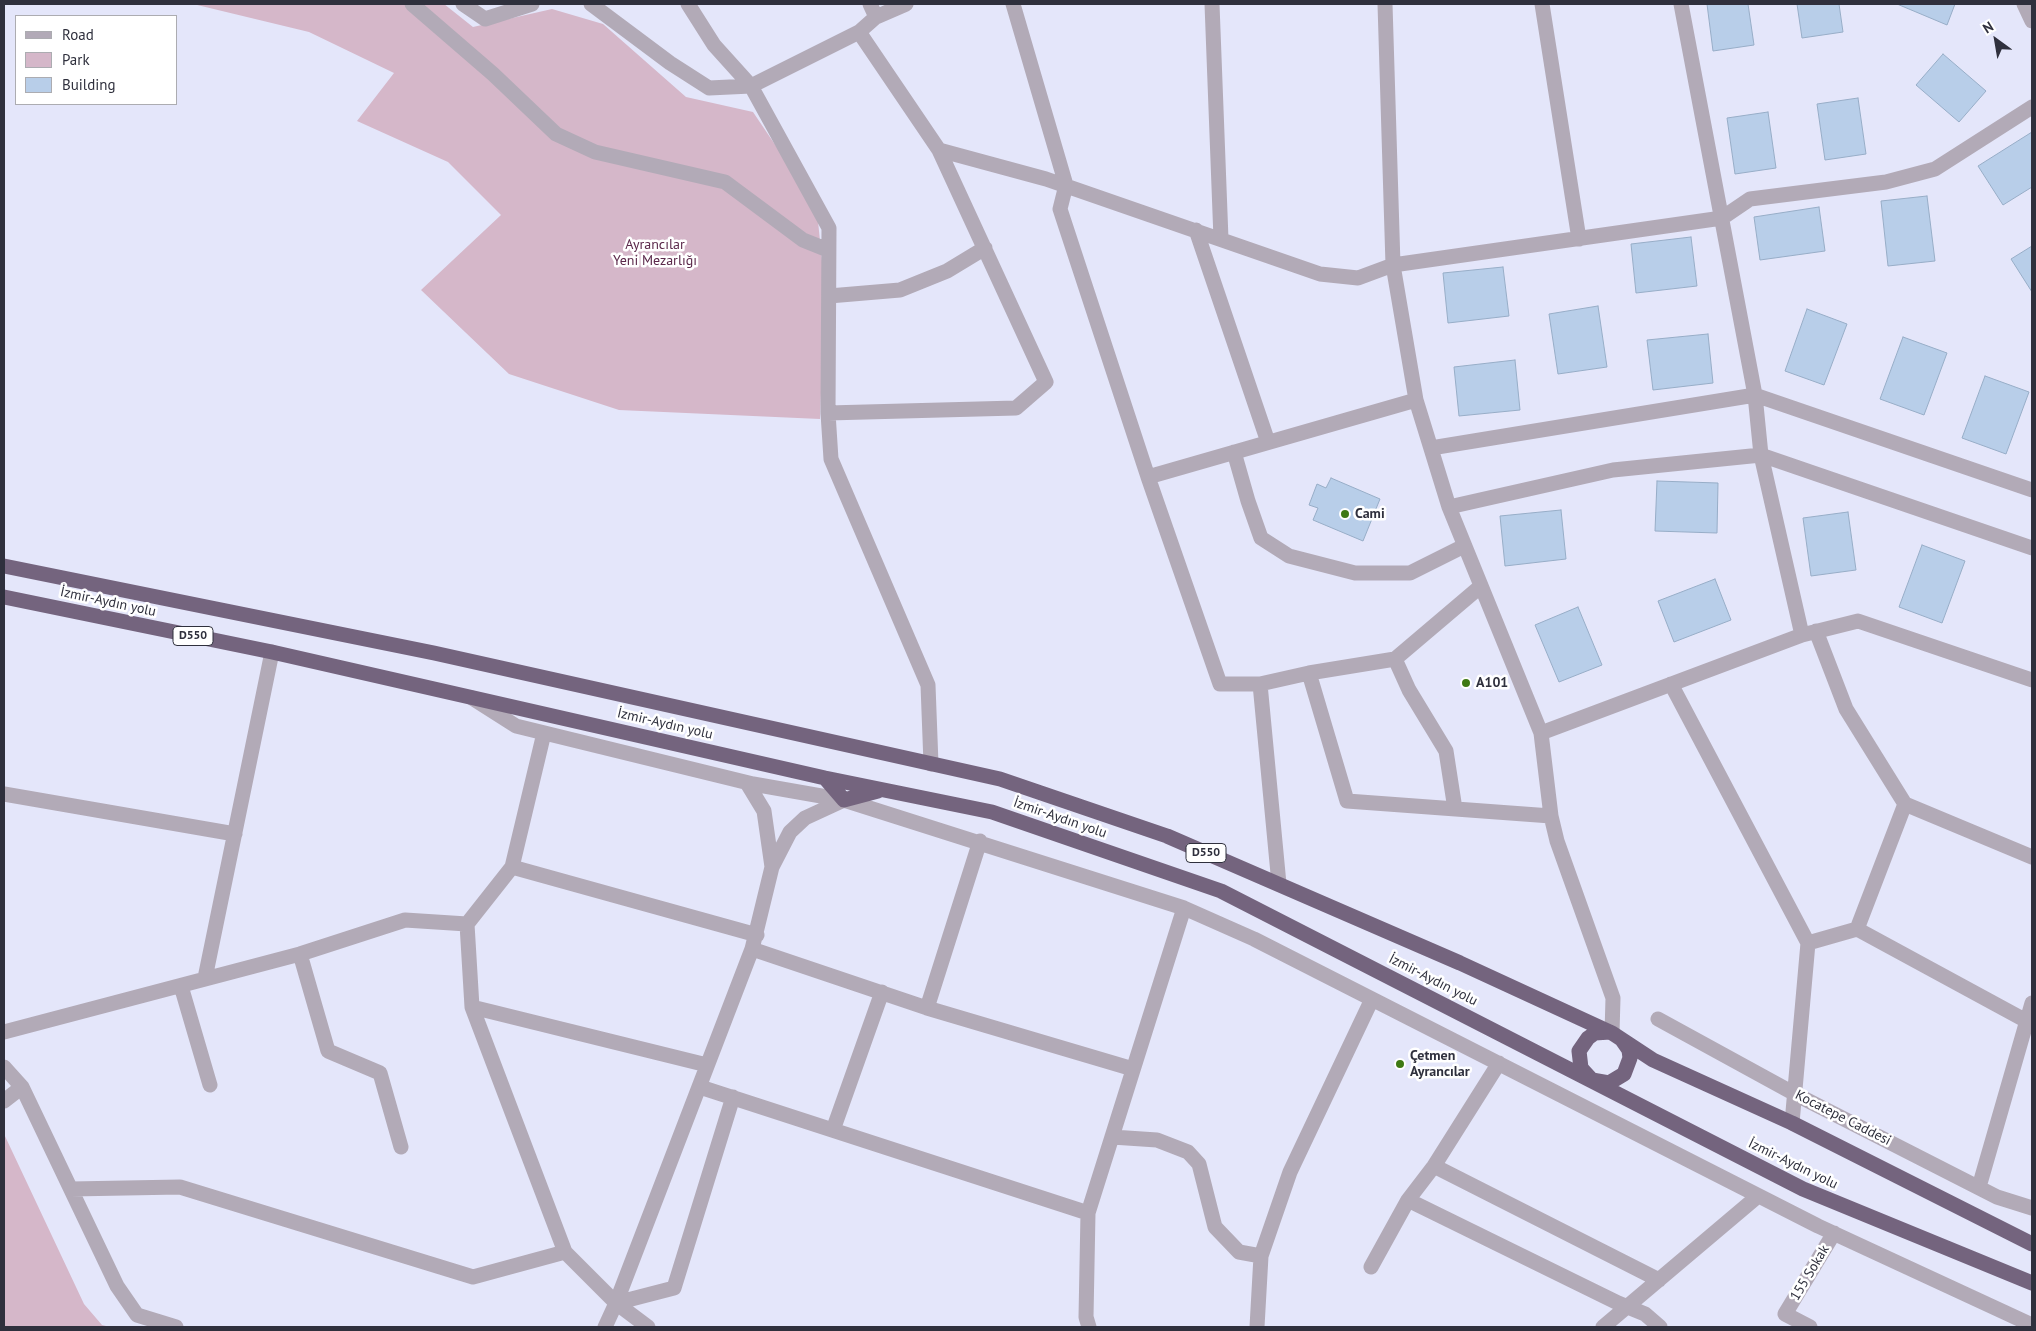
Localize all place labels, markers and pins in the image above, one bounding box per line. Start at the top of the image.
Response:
place label: Cami [1355,506,1385,522]
marker: Cami [1339,508,1351,520]
place label: A101 [1476,675,1508,691]
marker: A101 [1460,677,1472,689]
place label: Çetmen Ayrancılar [1410,1048,1470,1080]
marker: Çetmen Ayrancılar [1394,1058,1406,1070]

